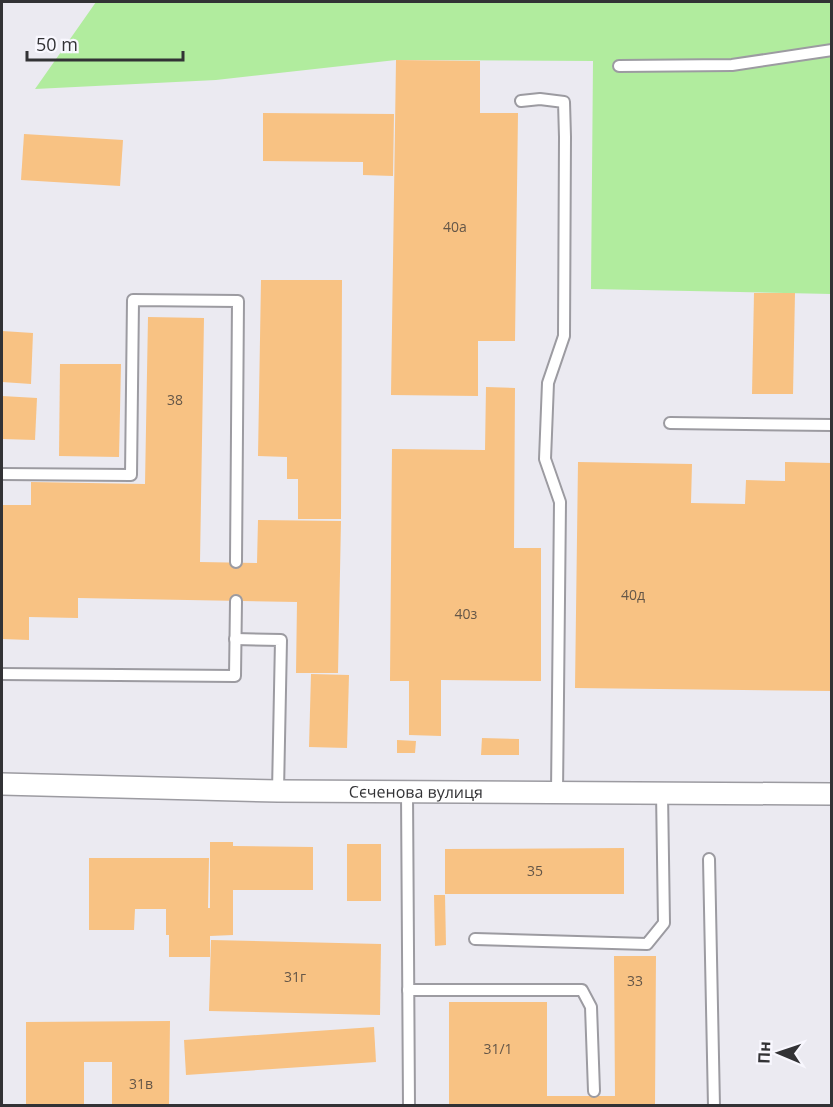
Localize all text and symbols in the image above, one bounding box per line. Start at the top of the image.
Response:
scale bar [27,24,183,62]
text: 50 m [36,32,78,56]
house number: 40а [443,217,467,236]
house number: 38 [167,390,183,409]
house number: 40д [621,585,645,604]
house number: 40з [455,604,478,623]
street label: Сєченова вулиця [349,780,483,803]
house number: 35 [527,861,543,880]
house number: 31г [284,967,306,986]
house number: 33 [627,971,643,990]
north arrow [749,1023,809,1083]
house number: 31/1 [483,1039,513,1058]
text: Пн [753,1041,775,1064]
house number: 31в [129,1074,153,1093]

